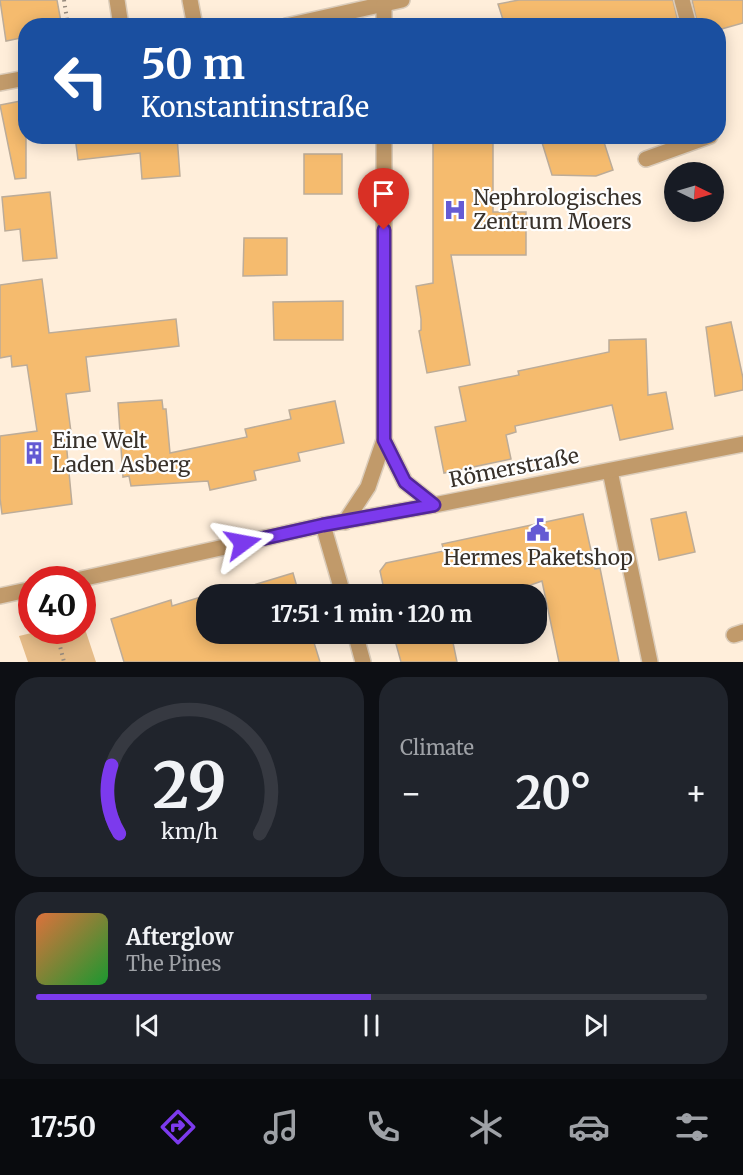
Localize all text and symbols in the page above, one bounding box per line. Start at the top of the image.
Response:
text: 50 m [141,38,245,90]
icon: left [42,42,120,120]
text: Konstantinstraße [141,90,369,124]
north arrow [664,162,724,222]
map controls [664,162,724,222]
pin [358,168,409,230]
icon: arrive [367,177,400,210]
place label: Nephrologisches Zentrum Moers [473,184,642,235]
hospital icon: Nephrologisches Zentrum Moers [442,197,468,223]
place label: Eine Welt Laden Asberg [52,427,191,478]
building icon: Eine Welt Laden Asberg [21,440,47,466]
street label: Römerstraße [447,442,581,493]
position arrow [211,511,275,575]
public building icon: Hermes Paketshop [525,517,551,543]
place label: Hermes Paketshop [443,544,633,571]
speed limit sign: 40 [18,566,96,644]
text: 17:51 · 1 min · 120 m [271,600,472,628]
text: Climate [400,735,474,760]
text: 29 [152,747,227,825]
text: 20° [515,765,592,821]
text: − [400,773,422,814]
text: + [685,773,707,814]
text: km/h [161,818,218,845]
text: Afterglow [126,923,233,951]
text: The Pines [126,951,221,976]
icon: previous [131,1009,164,1042]
icon: pause [355,1009,388,1042]
icon: next [579,1009,612,1042]
icon: directions [157,1106,199,1148]
icon: music [260,1106,302,1148]
icon: phone [362,1106,404,1148]
icon: climate [465,1106,507,1148]
icon: car [568,1106,610,1148]
icon: filters [671,1106,713,1148]
text: 17:50 [30,1110,96,1144]

